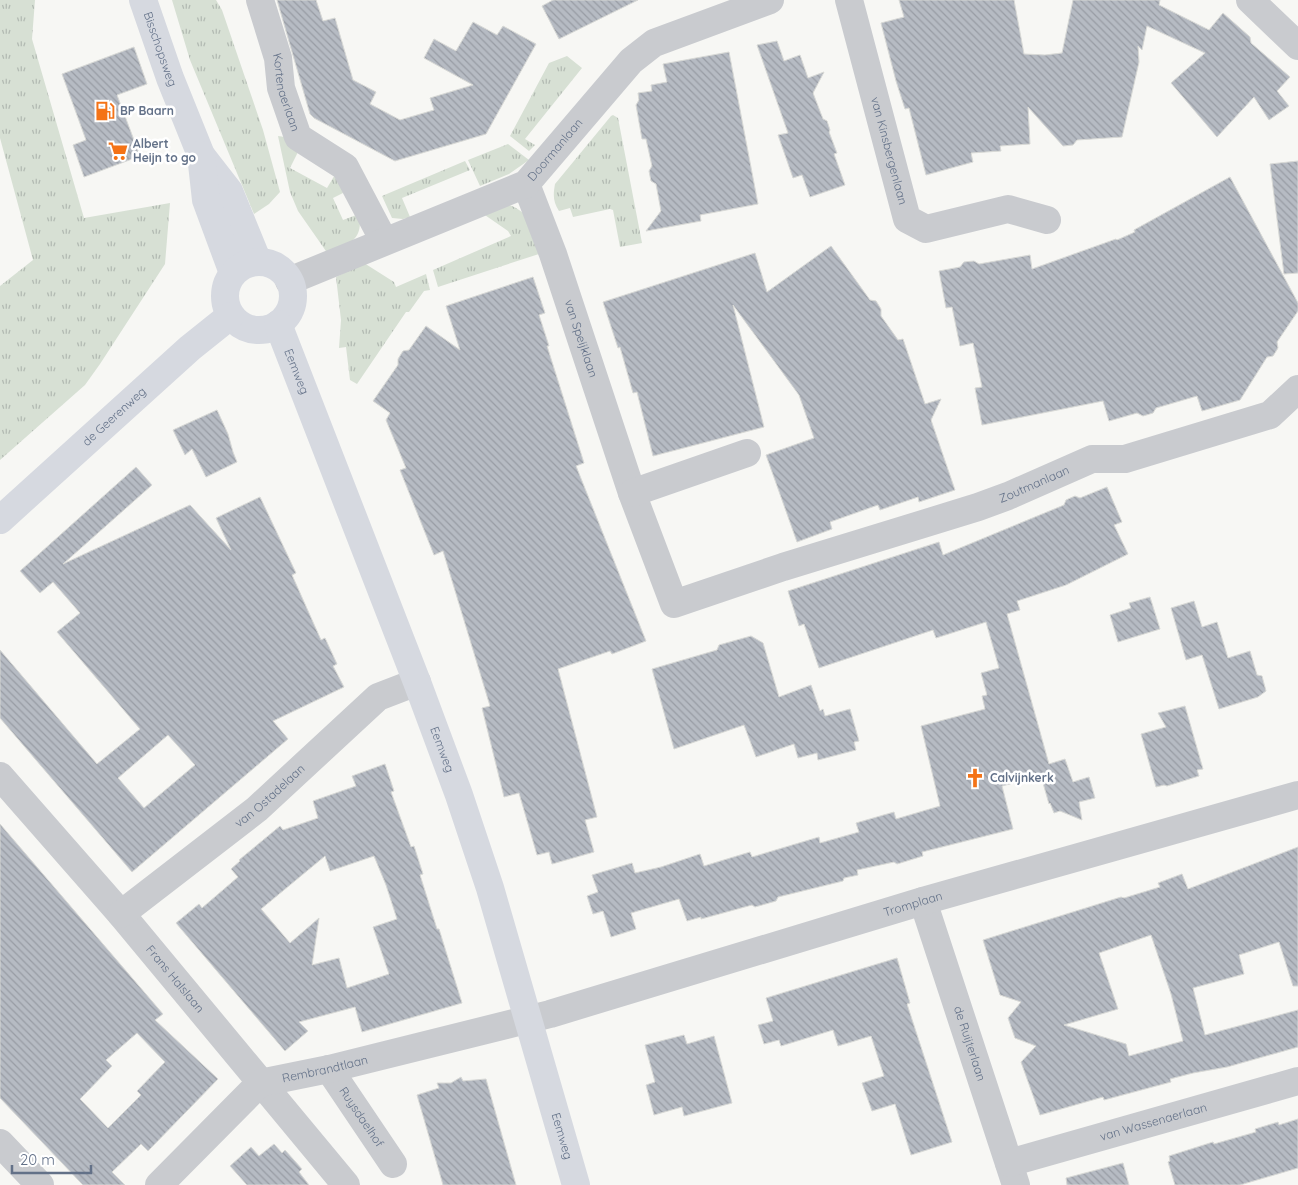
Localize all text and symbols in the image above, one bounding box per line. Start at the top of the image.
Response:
street label: Bisschopsweg [141,10,181,89]
street label: Kortenaerlaan [270,51,303,133]
street label: van Kinsbergenlaan [868,95,911,206]
fuel station icon: BP Baarn [94,100,116,122]
place label: BP Baarn [120,103,174,118]
street label: Doormanlaan [524,115,586,184]
place label: Albert Heijn to go [133,136,196,165]
supermarket icon: Albert Heijn to go [107,140,129,162]
street label: van Speijklaan [562,297,601,379]
street label: Eemweg [281,346,313,396]
street label: de Geerenweg [79,384,149,449]
street label: Zoutmanlaan [997,462,1071,506]
street label: Eemweg [427,724,458,774]
street label: van Ostadelaan [231,761,308,830]
church icon: Calvijnkerk [964,767,986,789]
place label: Calvijnkerk [990,770,1054,785]
street label: Tromplaan [882,888,944,920]
street label: Frans Halslaan [143,942,208,1015]
street label: de Ruijterlaan [951,1004,989,1083]
street label: Rembrandtlaan [281,1052,369,1085]
street label: Ruysdaelhof [336,1084,388,1150]
street label: van Wassenaerlaan [1098,1099,1208,1144]
street label: Eemweg [548,1111,576,1161]
scale bar [12,1142,91,1174]
text: 20 m [20,1150,55,1169]

